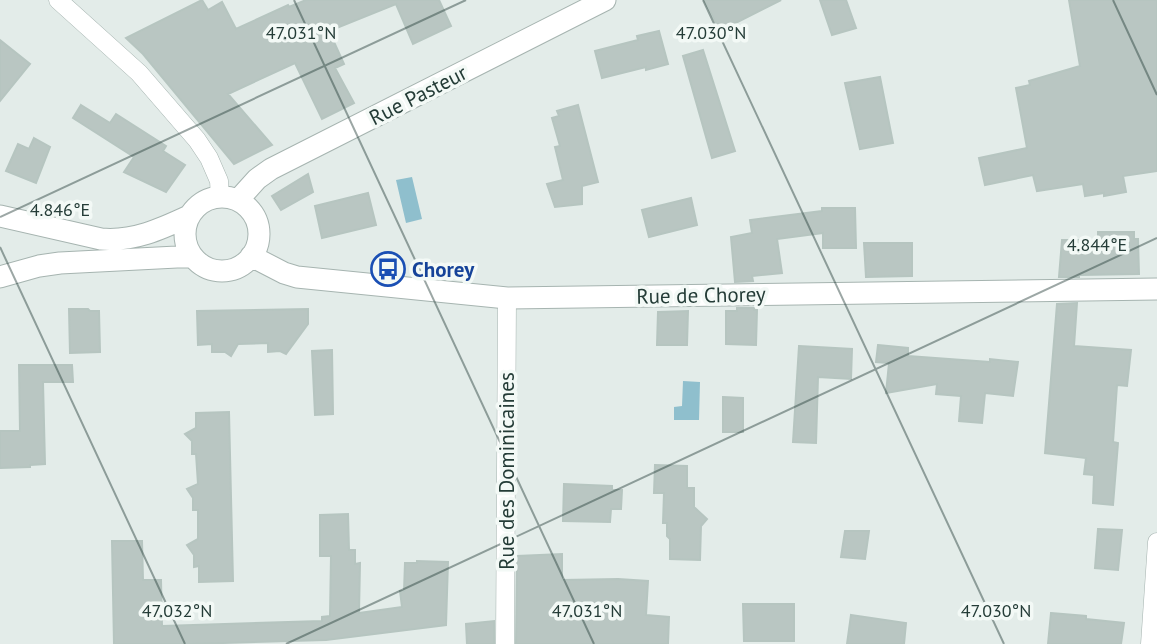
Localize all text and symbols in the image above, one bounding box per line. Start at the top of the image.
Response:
text: 47.031°N [266,21,336,44]
text: 47.030°N [676,21,746,44]
street label: Rue Pasteur [365,59,471,131]
text: 4.846°E [30,198,90,221]
text: 4.844°E [1067,233,1127,256]
bus stop icon: Chorey [369,250,407,288]
place label: Chorey [412,256,475,283]
street label: Rue de Chorey [636,280,766,310]
street label: Rue des Dominicaines [493,372,520,570]
text: 47.032°N [142,599,212,622]
text: 47.031°N [552,599,622,622]
text: 47.030°N [961,599,1031,622]

